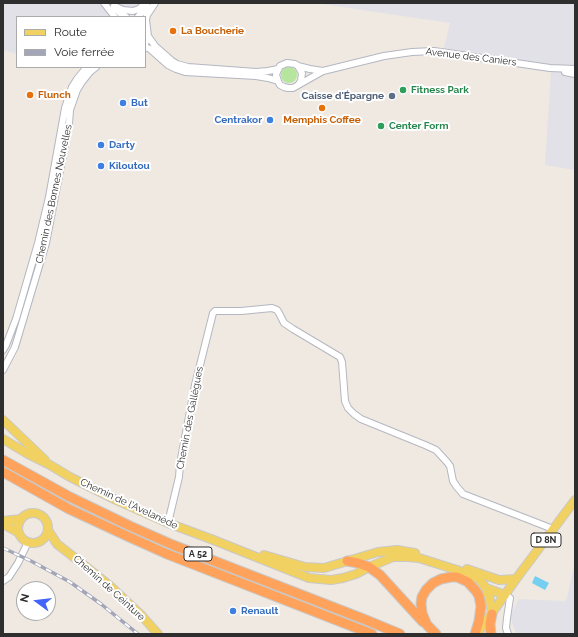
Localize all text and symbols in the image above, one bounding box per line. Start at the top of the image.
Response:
legend [16,16,146,68]
text: Route [54,25,87,39]
place label: La Boucherie [181,25,244,37]
marker: La Boucherie [168,26,178,36]
text: Voie ferrée [54,45,114,59]
street label: Avenue des Caniers [425,45,517,69]
place label: Fitness Park [411,84,469,96]
marker: Fitness Park [398,85,408,95]
place label: Flunch [38,89,71,101]
marker: Flunch [25,90,35,100]
place label: Caisse d'Épargne [302,90,384,102]
marker: Caisse d'Épargne [387,91,397,101]
place label: But [131,97,148,109]
marker: But [118,98,128,108]
marker: Memphis Coffee [317,103,327,113]
place label: Centrakor [214,114,262,126]
place label: Memphis Coffee [283,114,361,126]
marker: Centrakor [265,115,275,125]
place label: Center Form [389,120,449,132]
marker: Center Form [376,121,386,131]
street label: Chemin des Bonnes Nouvelles [33,123,75,265]
place label: Darty [109,139,135,151]
marker: Darty [96,140,106,150]
place label: Kiloutou [109,160,150,172]
marker: Kiloutou [96,161,106,171]
street label: Chemin des Gallègues [174,366,206,470]
street label: Chemin de l'Avelanède [78,476,180,532]
road number: D 8N [531,533,561,547]
road number: A 52 [184,547,212,561]
street label: Chemin de Ceinture [71,553,147,623]
north arrow [16,581,56,621]
text: N [18,592,32,604]
place label: Renault [241,605,278,617]
marker: Renault [228,606,238,616]

